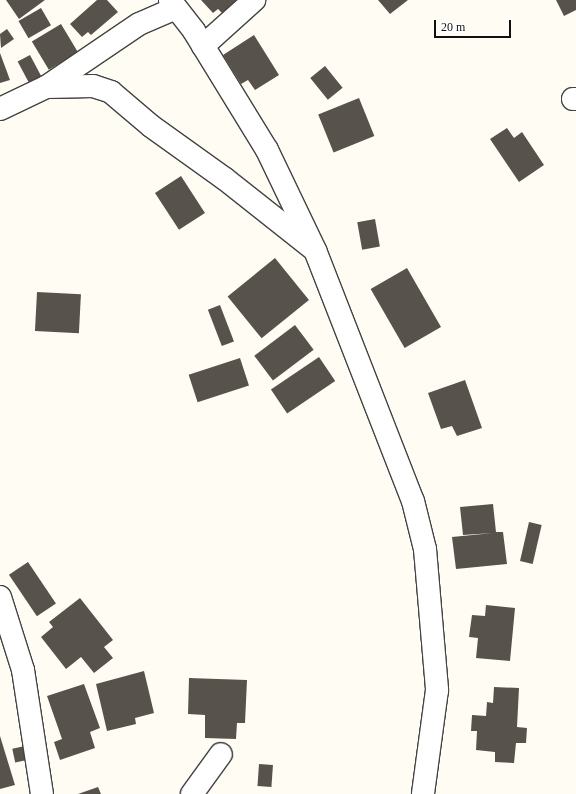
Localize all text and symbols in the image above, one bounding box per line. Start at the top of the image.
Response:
scale bar [436,12,513,38]
text: 20 m [441,20,465,34]

